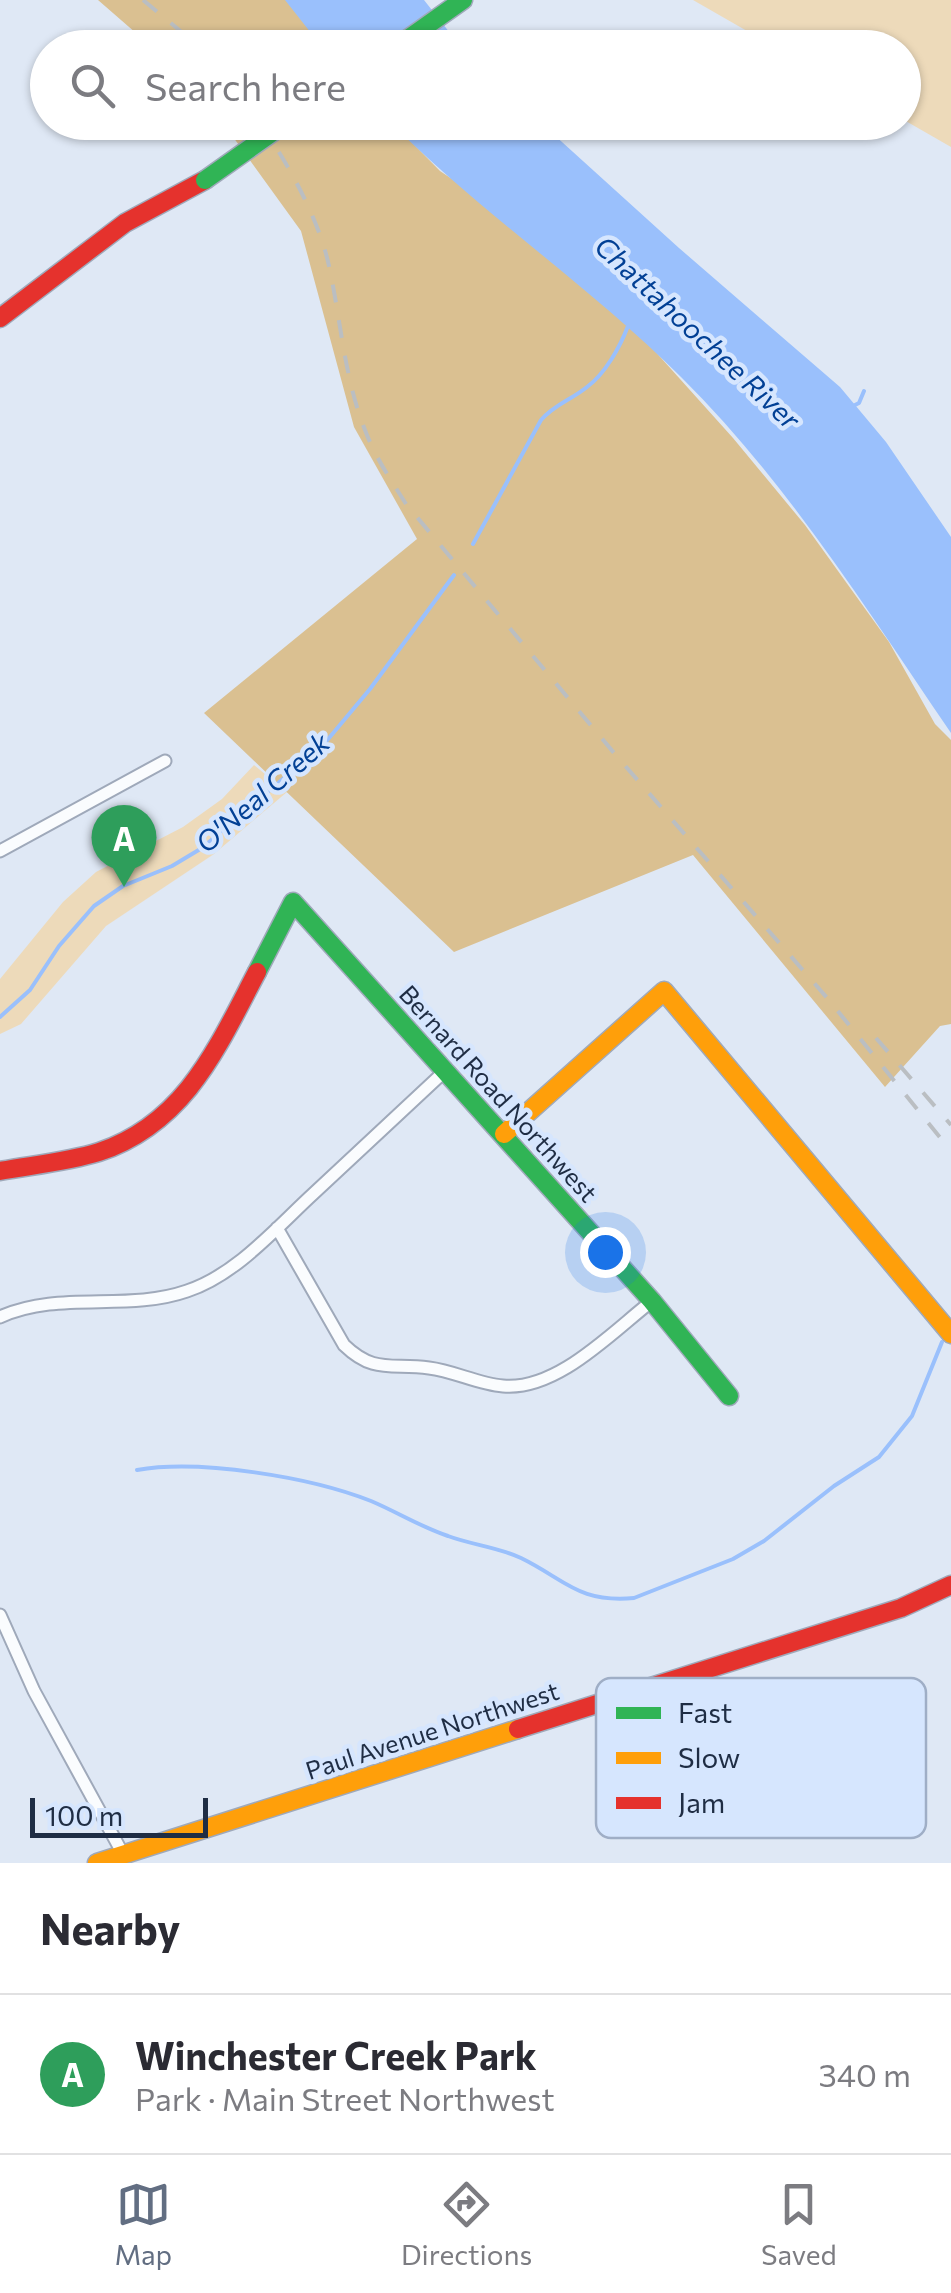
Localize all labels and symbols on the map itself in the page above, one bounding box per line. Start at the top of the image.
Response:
water label: Chattahoochee River [588,228,808,436]
water label: O'Neal Creek [188,724,336,859]
pin: A [92,804,156,887]
street label: Bernard Road Northwest [394,979,604,1207]
your location [580,1227,631,1278]
street label: Paul Avenue Northwest [302,1675,562,1785]
legend [596,1678,926,1838]
text: Fast [678,1695,732,1729]
text: Slow [678,1740,740,1774]
text: Jam [678,1785,725,1819]
scale bar [30,1793,208,1838]

